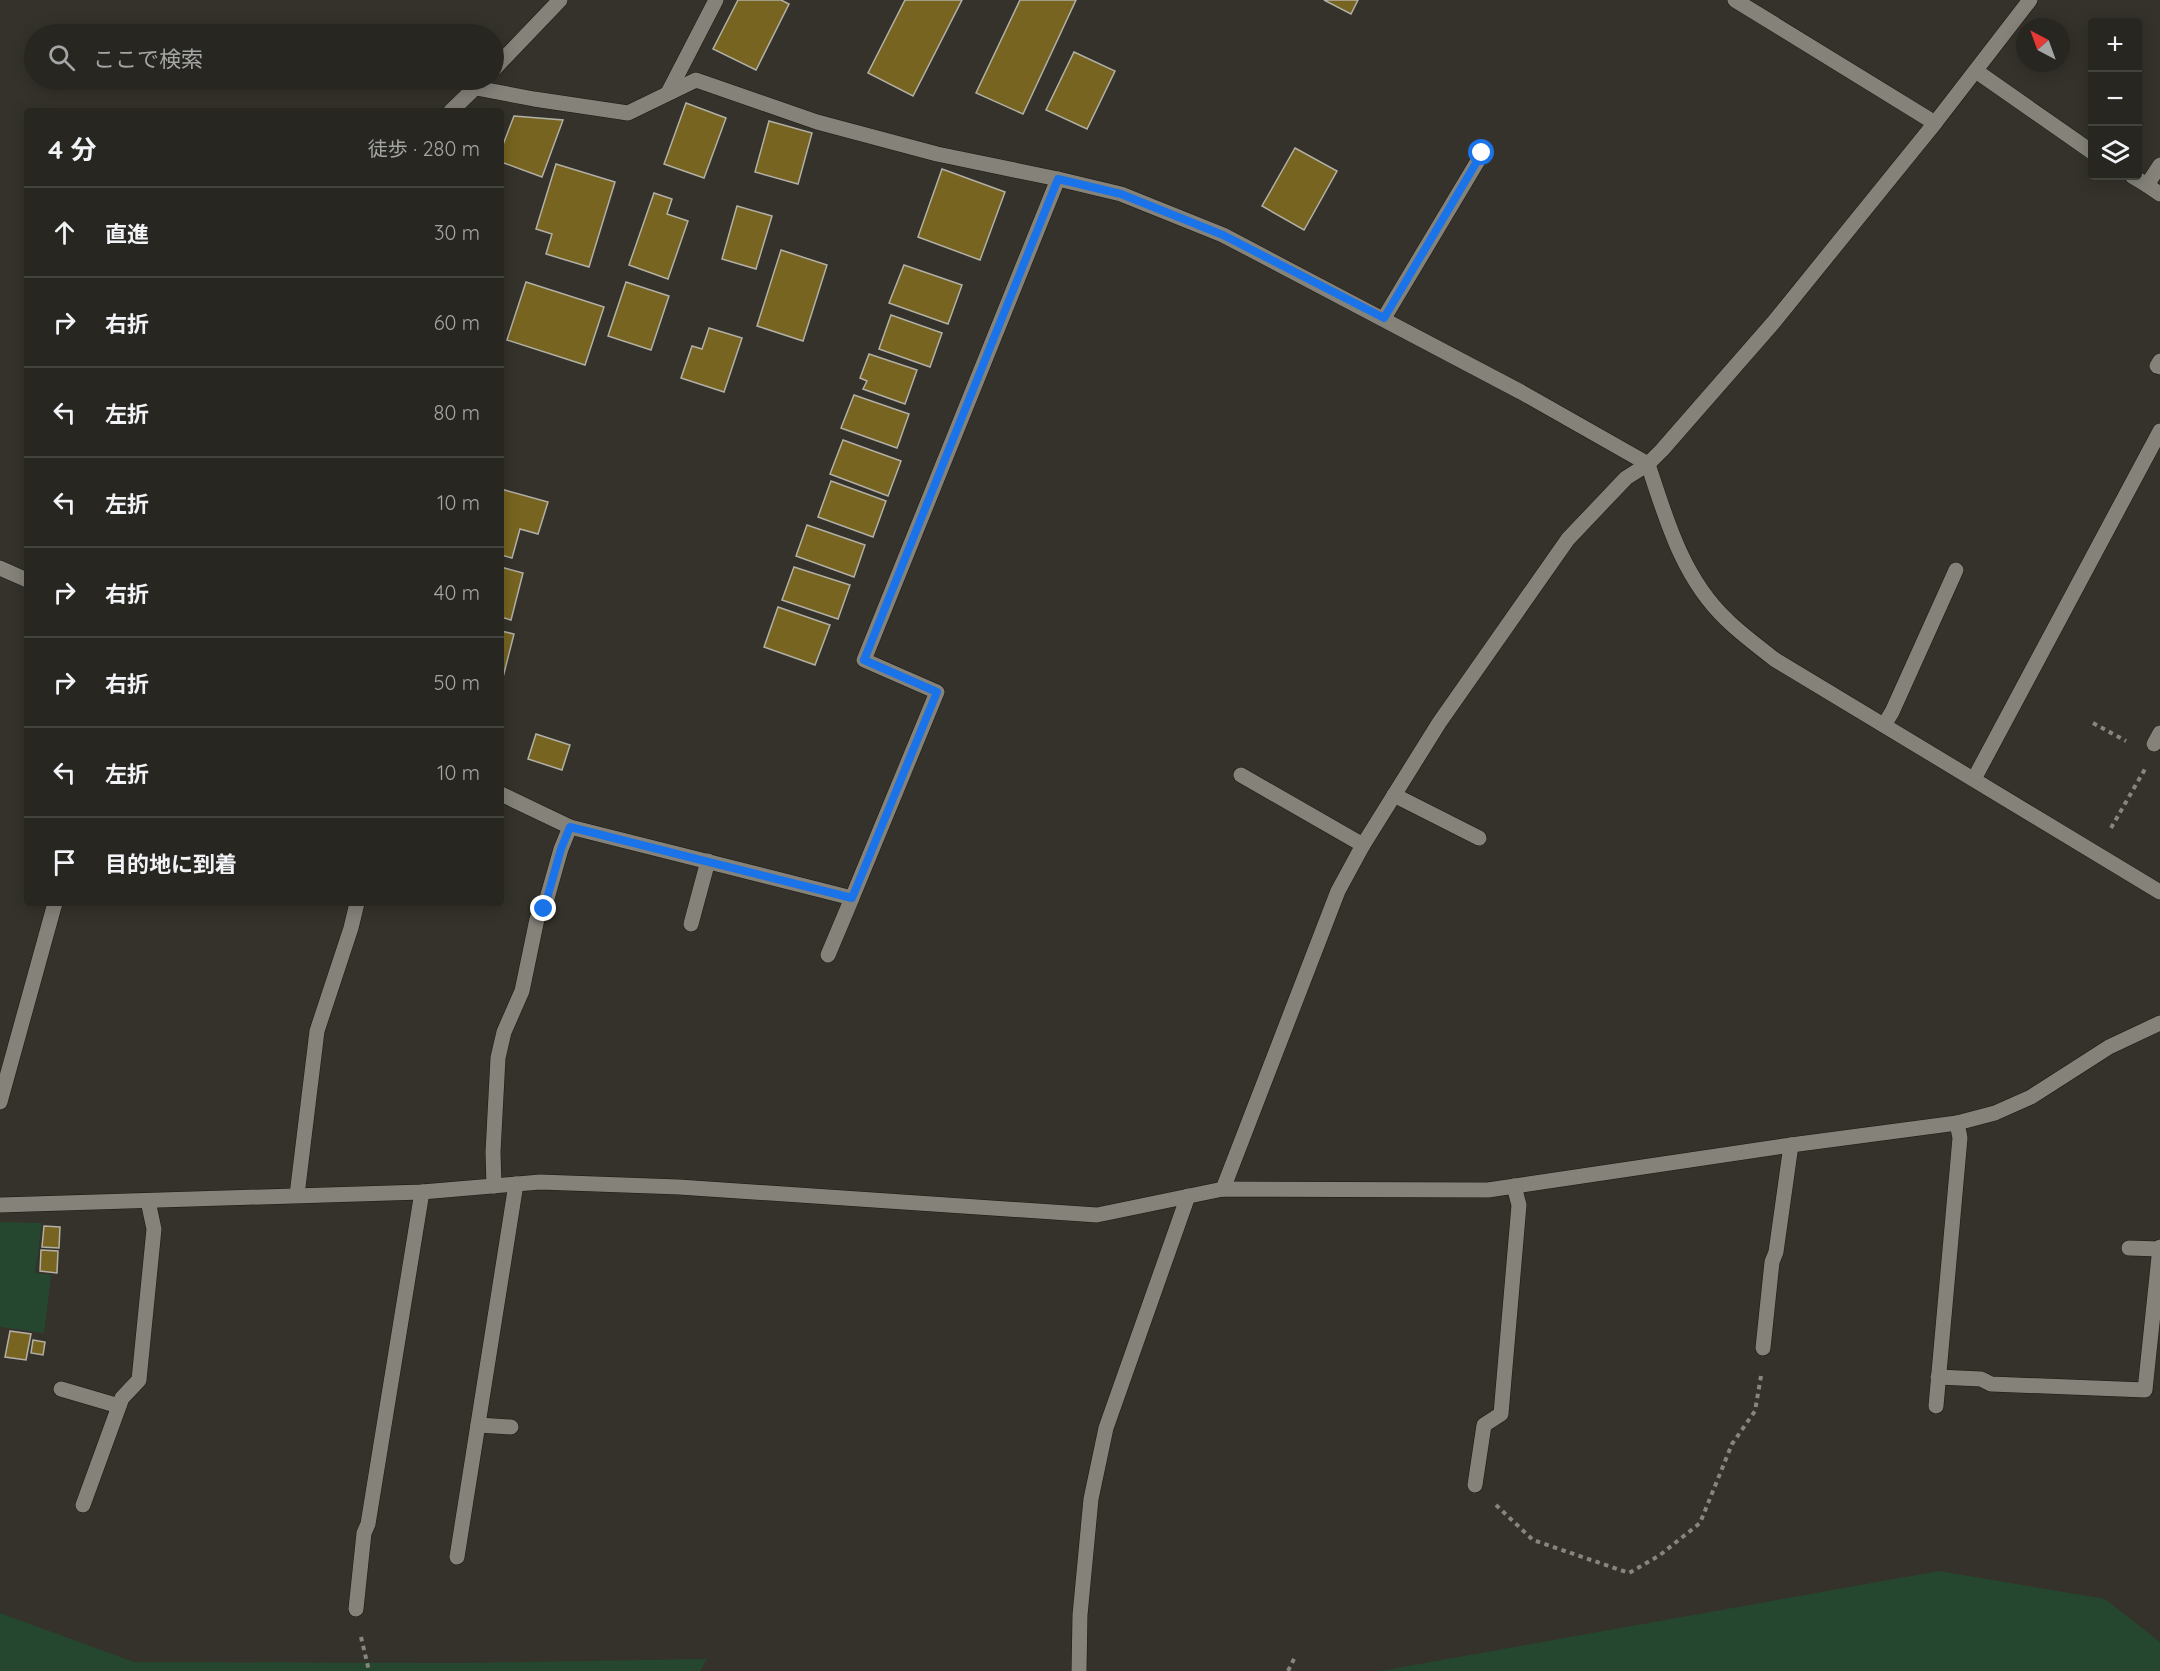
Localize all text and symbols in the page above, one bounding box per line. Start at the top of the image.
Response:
north arrow [2016,18,2070,72]
map controls [2088,18,2142,180]
button: + [2088,18,2142,72]
search box [24,24,504,90]
icon: search [45,41,78,74]
text: ここで検索 [93,45,203,73]
button: − [2088,72,2142,126]
button: layers [2088,126,2142,180]
text: 4 分 [48,133,97,166]
text: 徒歩 · 280 m [368,136,480,161]
route start [1468,139,1494,165]
icon: ahead [48,216,81,249]
text: 直進 [105,220,149,248]
text: 30 m [434,220,480,245]
icon: right [48,306,81,339]
text: 右折 [105,310,149,338]
text: 60 m [434,310,480,335]
icon: left [48,396,81,429]
text: 左折 [105,400,149,428]
text: 80 m [434,400,480,425]
icon: left [48,486,81,519]
text: 左折 [105,490,149,518]
text: 10 m [437,490,480,515]
icon: right [48,576,81,609]
text: 右折 [105,580,149,608]
text: 40 m [434,580,480,605]
icon: right [48,666,81,699]
text: 右折 [105,670,149,698]
text: 50 m [434,670,480,695]
icon: left [48,756,81,789]
text: 左折 [105,760,149,788]
text: 10 m [437,760,480,785]
icon: arrive [48,846,81,879]
text: 目的地に到着 [105,850,237,878]
route end [530,895,556,921]

